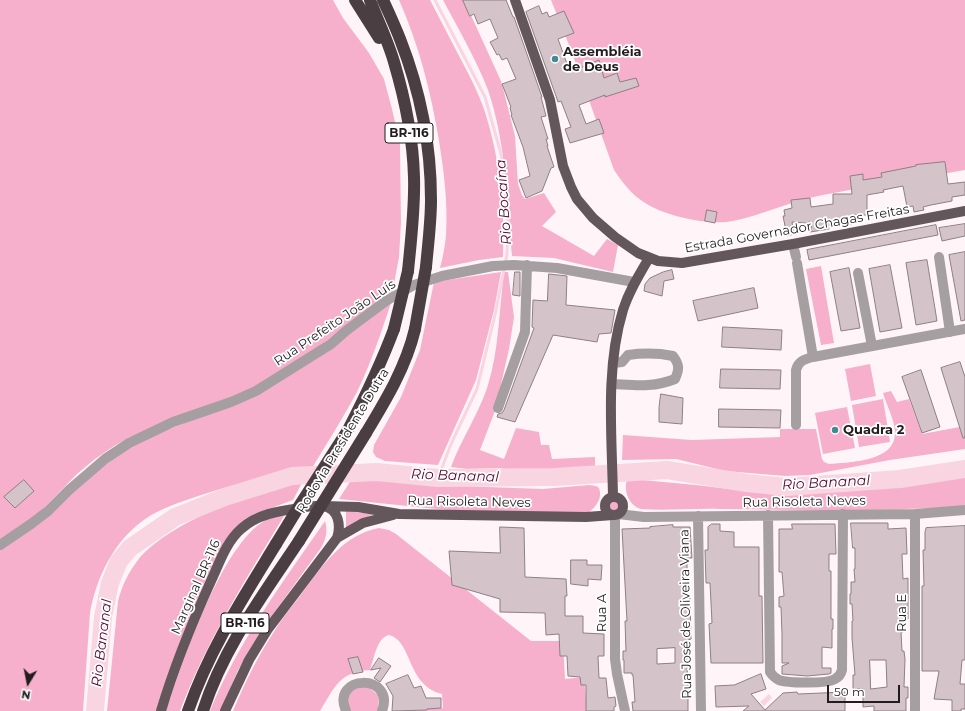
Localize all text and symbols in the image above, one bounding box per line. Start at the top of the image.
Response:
place label: Assembléia de Deus [563,44,642,75]
marker: Assembléia de Deus [550,54,560,64]
road number: BR-116 [385,123,433,143]
water label: Rio Bocaína [493,159,515,245]
street label: Estrada Governador Chagas Freitas [684,202,910,256]
street label: Rua Prefeito João Luís [271,276,399,370]
street label: Rodovia Presidente Dutra [293,366,393,516]
place label: Quadra 2 [843,422,904,438]
marker: Quadra 2 [830,425,840,435]
water label: Rio Bananal [411,466,499,486]
water label: Rio Bananal [782,472,870,494]
street label: Rua Risoleta Neves [407,493,531,511]
street label: Rua Risoleta Neves [742,493,866,511]
street label: Rua José de Oliveira Viana [677,529,695,699]
street label: Marginal BR-116 [168,537,224,637]
street label: Rua A [594,594,610,632]
street label: Rua E [894,594,910,632]
water label: Rio Bananal [88,598,116,688]
road number: BR-116 [221,613,269,633]
north arrow [8,663,48,703]
scale bar [829,677,902,703]
text: 50 m [834,684,865,699]
text: N [20,687,32,702]

